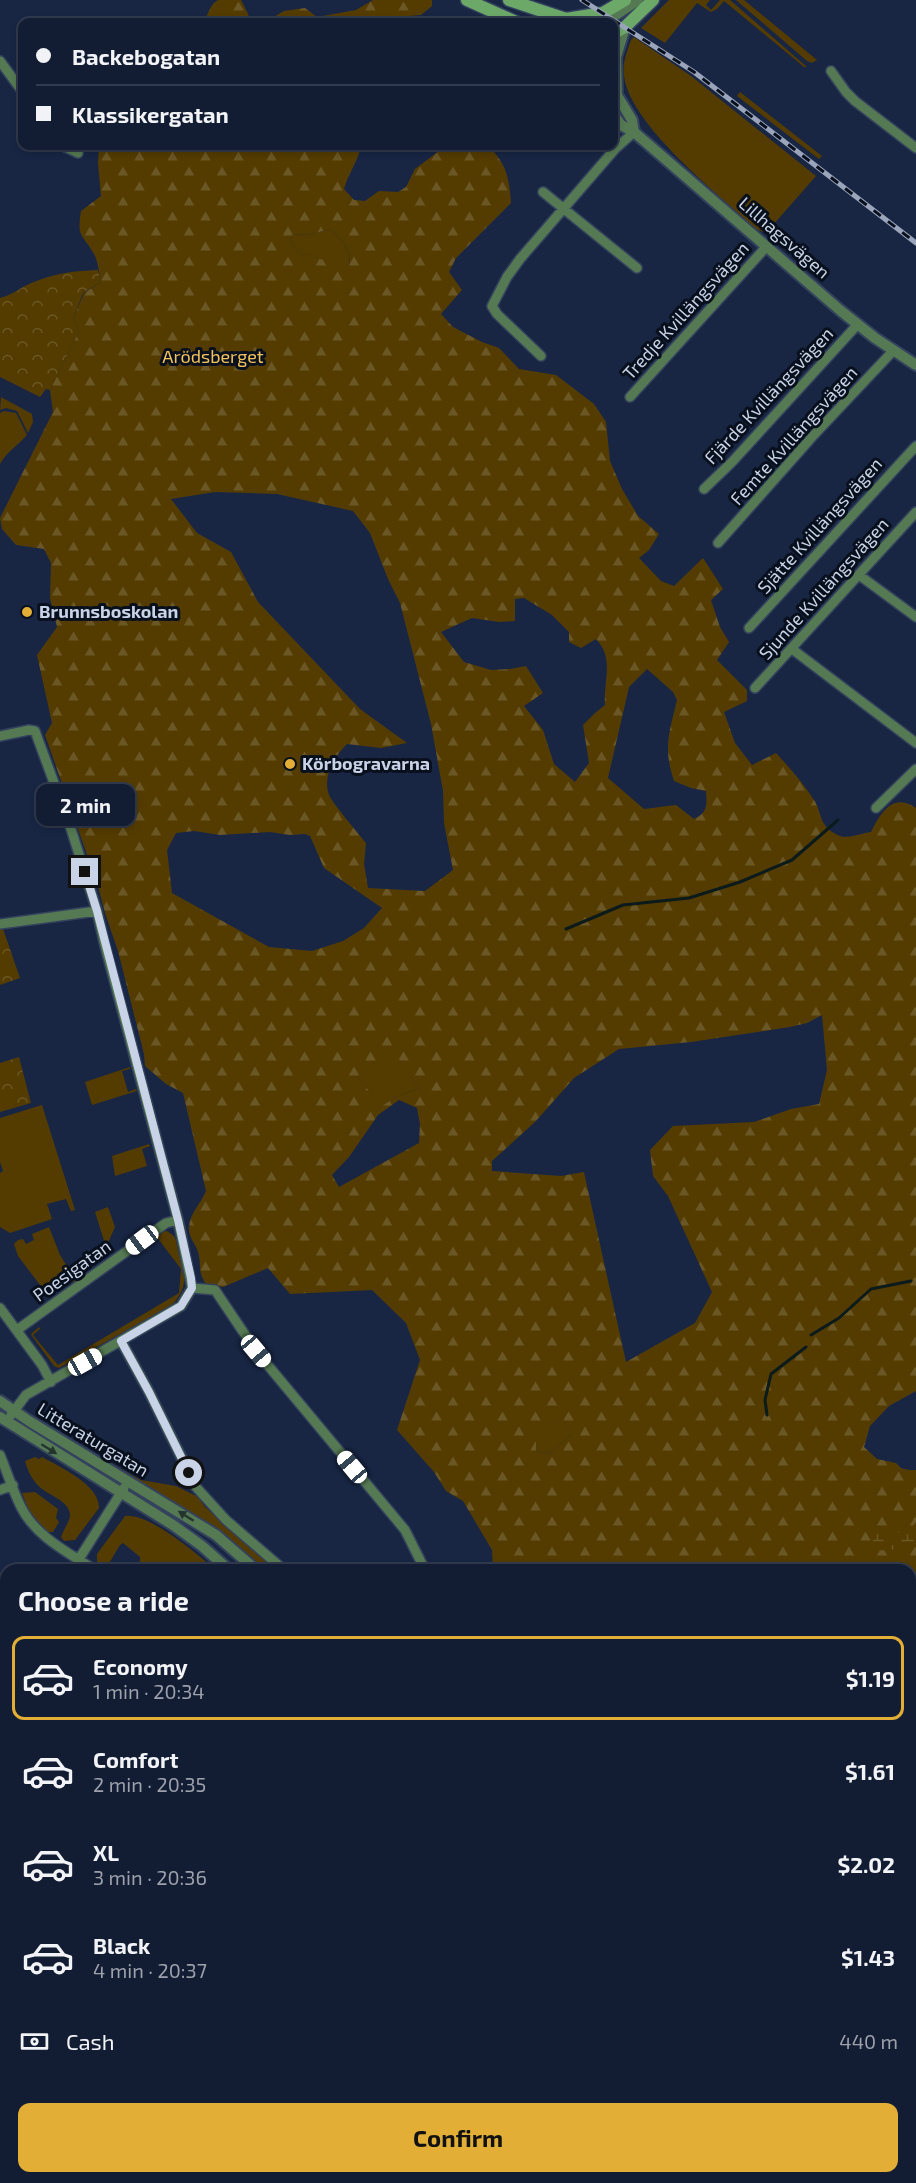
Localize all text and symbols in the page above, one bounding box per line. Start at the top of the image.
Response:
text: Backebogatan [72,43,220,69]
text: Klassikergatan [72,101,229,127]
street label: Lillhagsvägen [735,192,835,283]
street label: Tredje Kvillängsvägen [618,237,753,384]
street label: Fjärde Kvillängsvägen [699,322,837,468]
park label: Arödsberget [162,345,264,367]
street label: Femte Kvillängsvägen [725,361,861,509]
street label: Sjätte Kvillängsvägen [752,453,886,598]
street label: Sjunde Kvillängsvägen [754,513,893,664]
place label: Brunnsboskolan [39,600,178,622]
marker: Brunnsboskolan [20,605,34,619]
place label: Körbogravarna [302,752,430,774]
marker: Körbogravarna [283,757,297,771]
callout: 2 min [36,785,134,827]
text: 2 min [60,793,111,817]
route end [71,858,98,885]
car [122,1222,162,1258]
street label: Poesigatan [28,1235,115,1306]
car [238,1331,274,1371]
car [65,1345,105,1379]
street label: Litteraturgatan [34,1397,153,1481]
one-way arrow [41,1443,57,1454]
car [334,1447,370,1487]
route start [175,1459,202,1486]
one-way arrow [178,1510,194,1521]
text: Choose a ride [18,1584,189,1616]
icon: car [21,1651,75,1705]
text: Economy [93,1653,188,1679]
text: $1.19 [846,1665,895,1691]
text: 1 min · 20:34 [93,1679,205,1703]
icon: car [21,1744,75,1798]
text: Comfort [93,1746,178,1772]
text: $1.61 [845,1758,895,1784]
text: 2 min · 20:35 [93,1772,206,1796]
icon: car [21,1837,75,1891]
text: XL [93,1839,119,1865]
text: $2.02 [837,1851,895,1877]
text: 3 min · 20:36 [93,1865,207,1889]
icon: car [21,1930,75,1984]
text: Black [93,1932,150,1958]
text: $1.43 [841,1944,895,1970]
text: 4 min · 20:37 [93,1958,207,1982]
icon: cash [18,2025,51,2058]
text: Cash [66,2028,115,2054]
text: 440 m [839,2029,898,2053]
button: Confirm [18,2103,898,2172]

